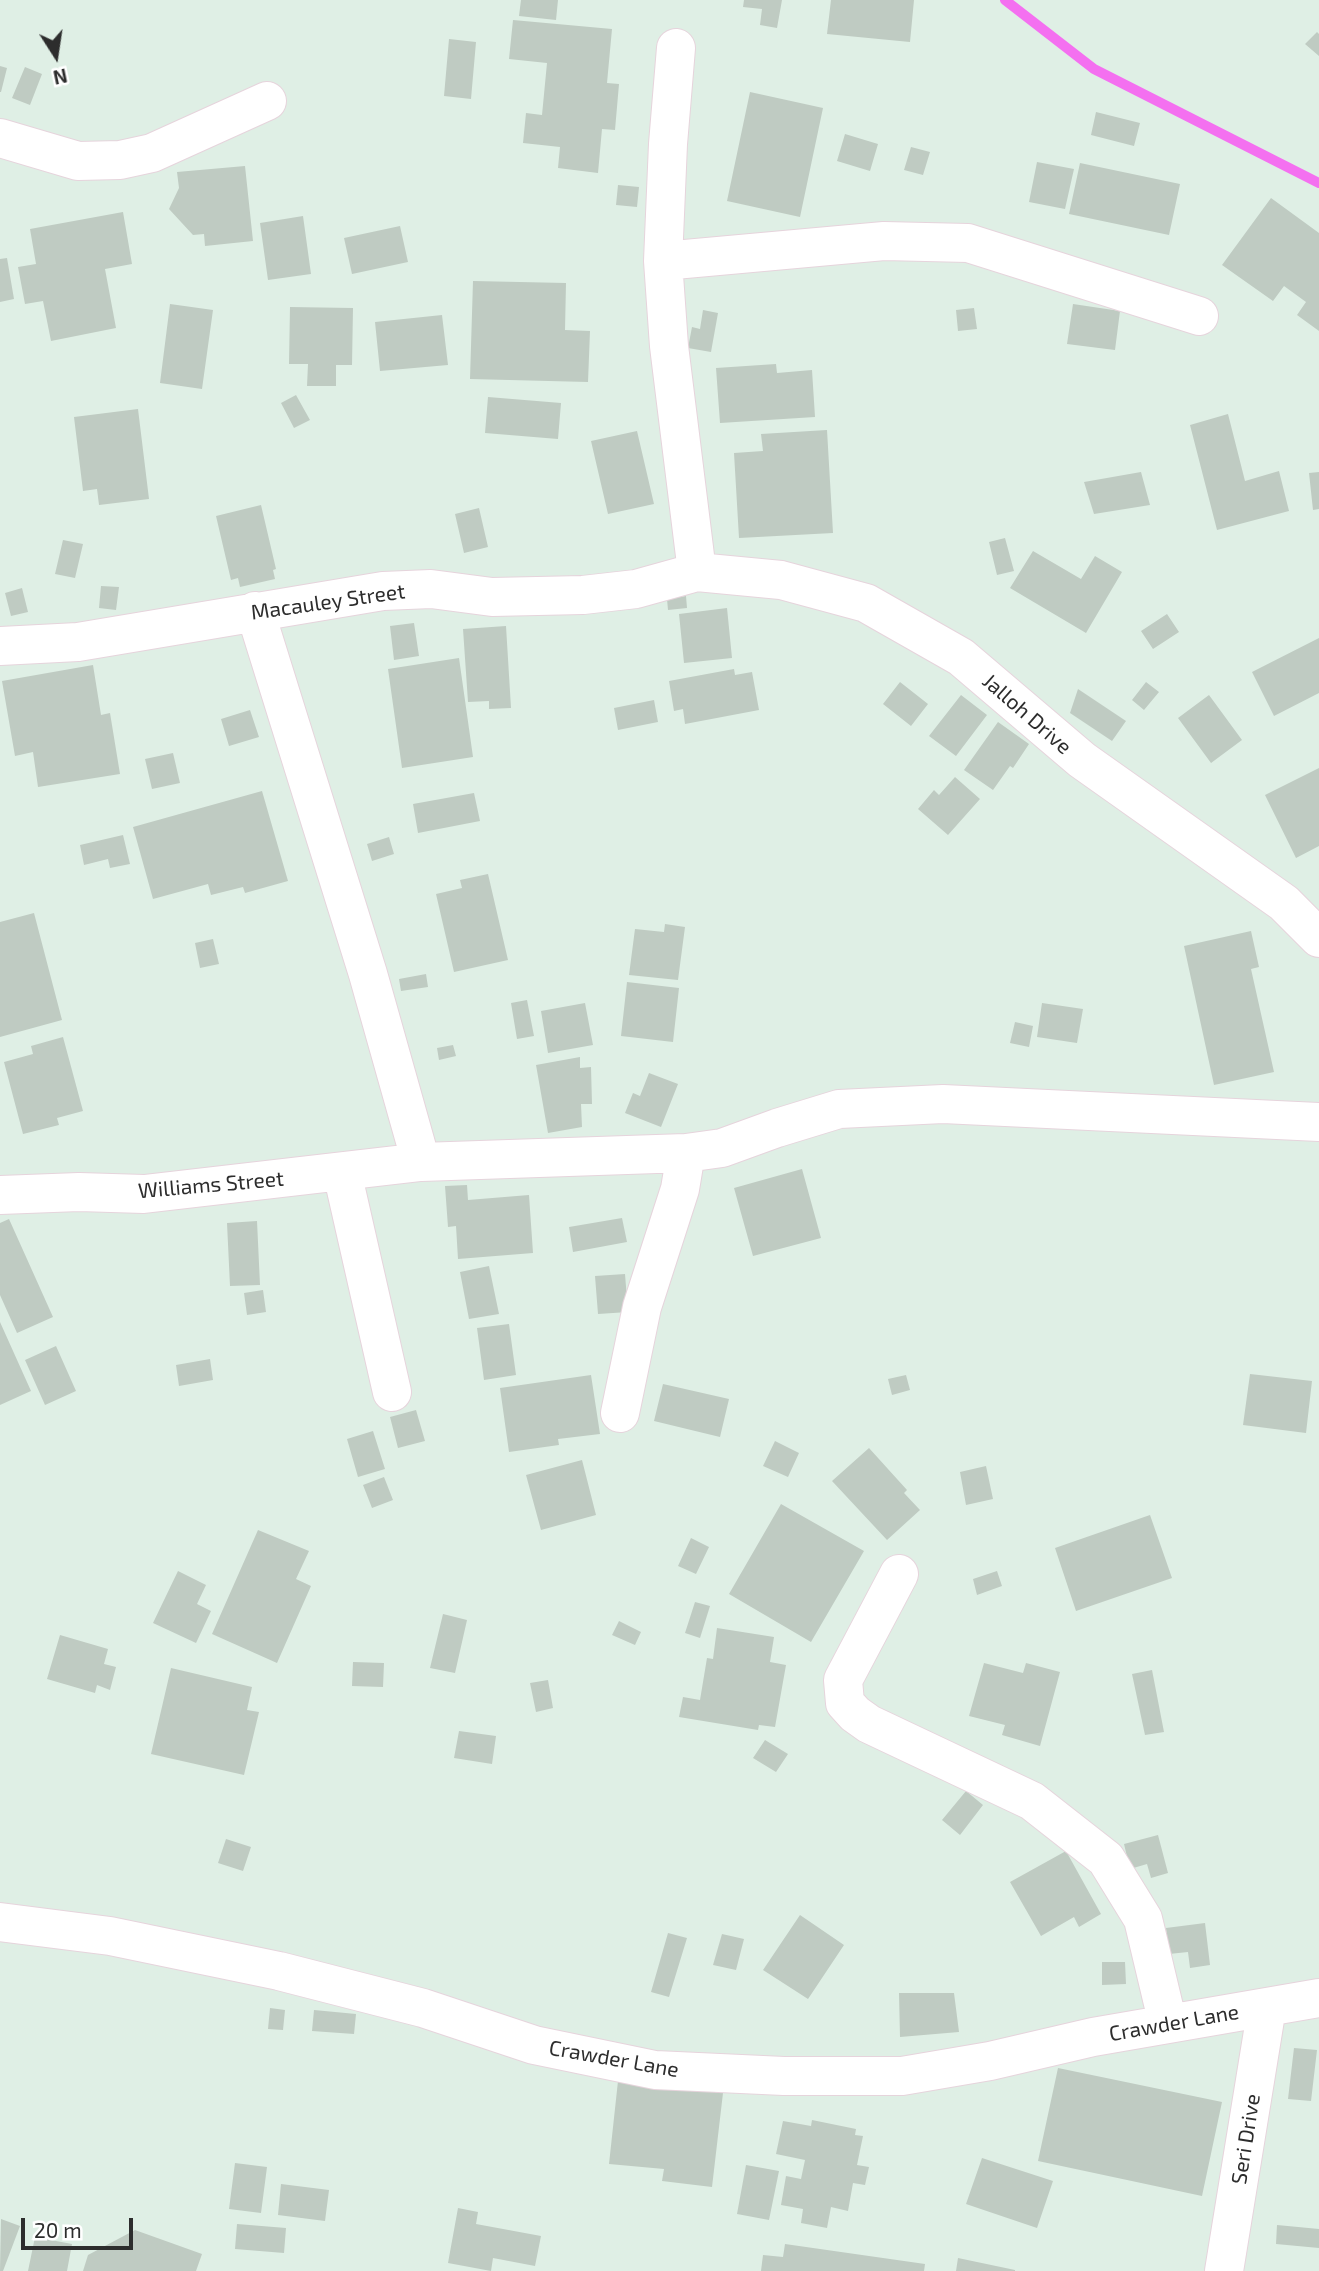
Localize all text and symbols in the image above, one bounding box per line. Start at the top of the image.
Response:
north arrow [21,21,91,91]
text: N [51,64,70,90]
street label: Macauley Street [249,579,407,625]
street label: Jalloh Drive [977,668,1077,760]
street label: Williams Street [137,1166,285,1204]
street label: Crawder Lane [1107,1999,1241,2047]
street label: Crawder Lane [547,2035,681,2083]
street label: Seri Drive [1226,2092,1266,2186]
scale bar [24,2204,136,2248]
text: 20 m [34,2217,82,2242]

